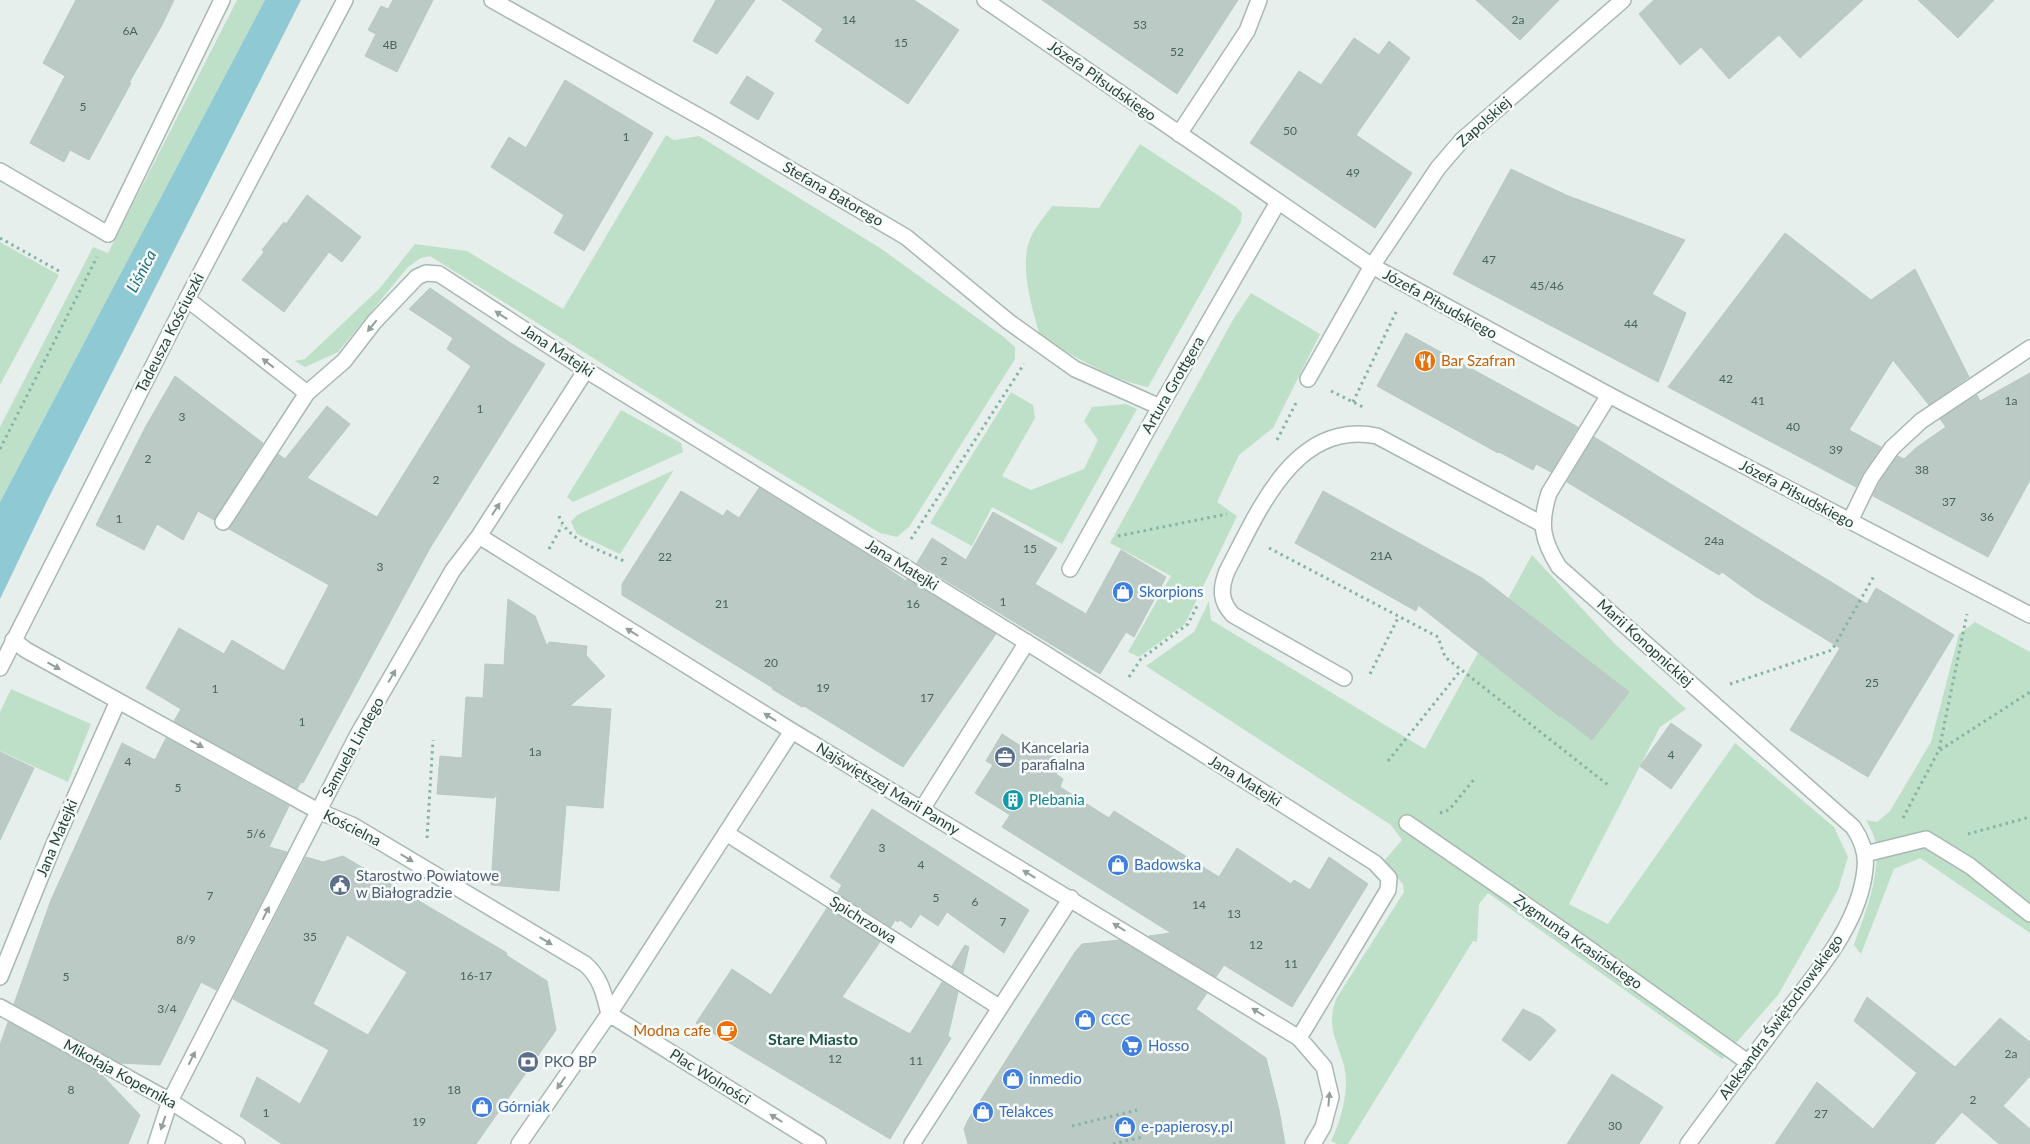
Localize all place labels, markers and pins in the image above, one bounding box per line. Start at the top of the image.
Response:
restaurant icon: Bar Szafran [1413,349,1437,373]
place label: Bar Szafran [1441,351,1515,369]
shop icon: Skorpions [1111,580,1135,604]
place label: Skorpions [1139,582,1204,600]
place label: Kancelaria parafialna [1021,738,1089,773]
office icon: Kancelaria parafialna [993,745,1017,769]
building icon: Plebania [1001,788,1025,812]
place label: Plebania [1029,790,1085,808]
shop icon: Badowska [1106,853,1130,877]
place label: Badowska [1134,855,1201,873]
place label: Starostwo Powiatowe w Białogradzie [356,866,499,901]
public building icon: Starostwo Powiatowe w Białogradzie [328,873,352,897]
shop icon: CCC [1073,1008,1097,1032]
place label: CCC [1101,1010,1131,1028]
cafe icon: Modna cafe [715,1019,739,1043]
place label: Modna cafe [633,1021,711,1039]
supermarket icon: Hosso [1120,1034,1144,1058]
place label: Hosso [1148,1036,1189,1054]
bank icon: PKO BP [516,1050,540,1074]
place label: PKO BP [544,1052,597,1070]
shop icon: inmedio [1001,1067,1025,1091]
place label: inmedio [1029,1069,1082,1087]
shop icon: Górniak [470,1095,494,1119]
place label: Górniak [498,1097,550,1115]
shop icon: Telakces [971,1100,995,1124]
place label: Telakces [999,1102,1054,1120]
shop icon: e-papierosy.pl [1113,1115,1137,1139]
place label: e-papierosy.pl [1141,1117,1233,1135]

